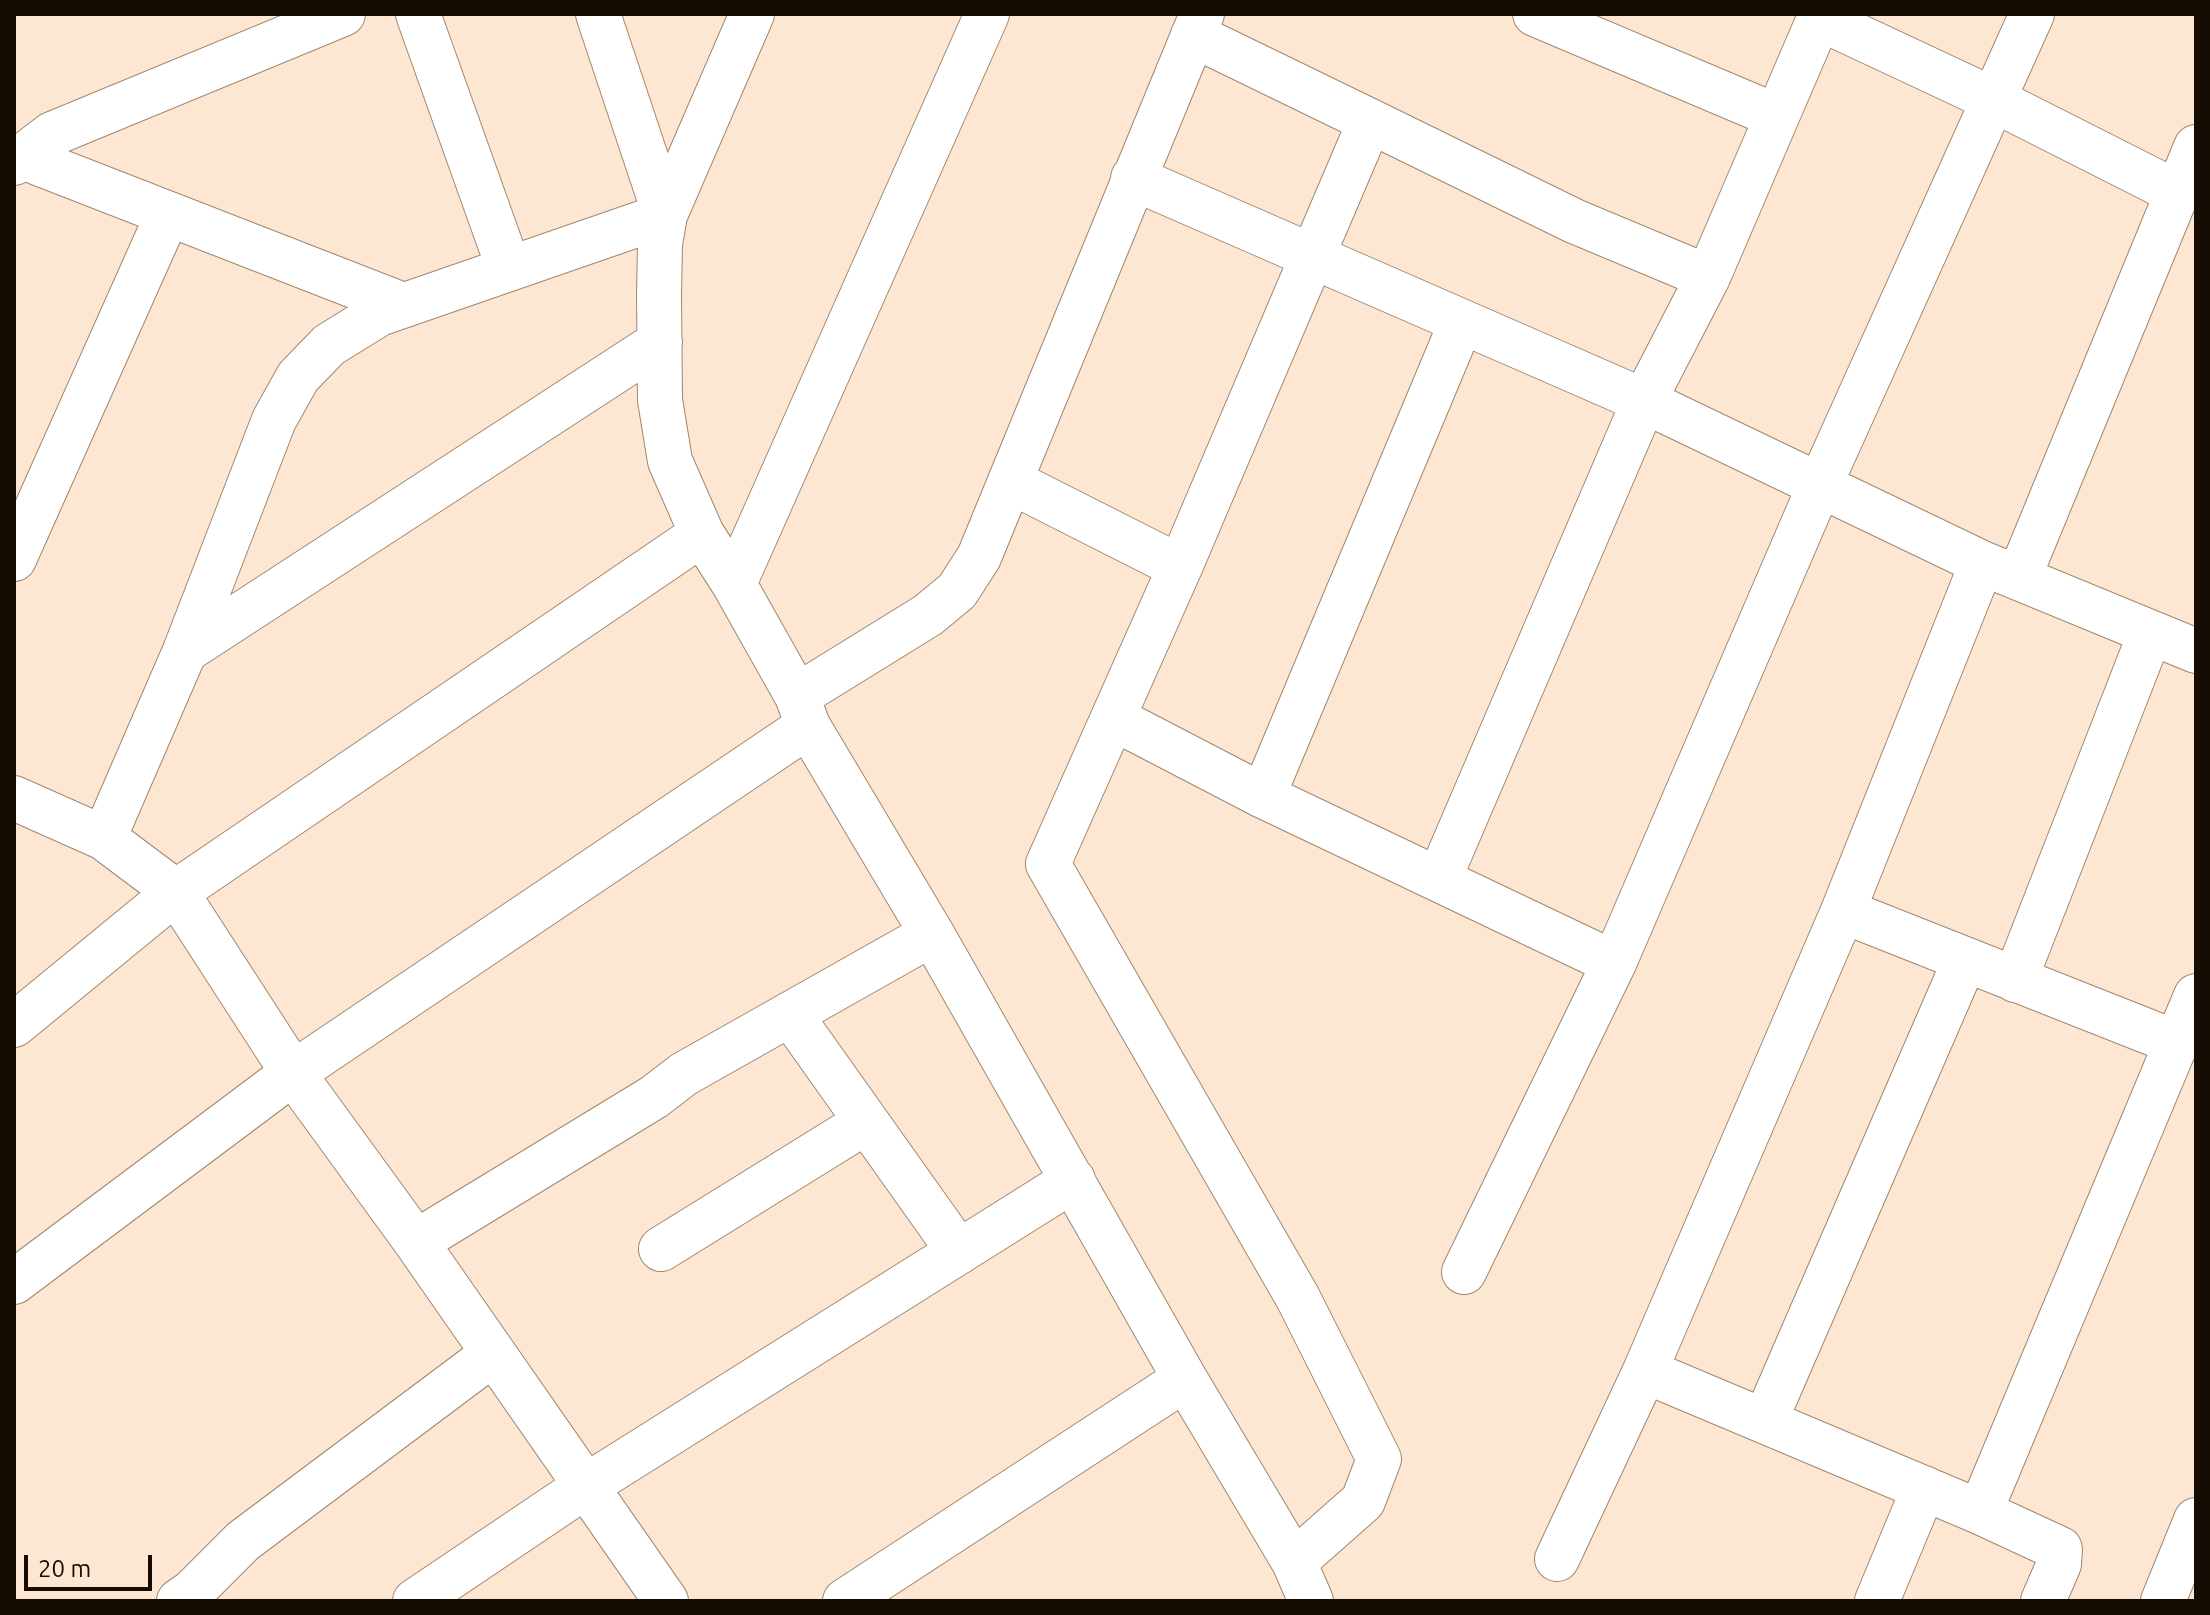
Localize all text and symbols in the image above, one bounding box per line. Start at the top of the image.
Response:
scale bar [28,1539,156,1589]
text: 20 m [38,1555,91,1582]

